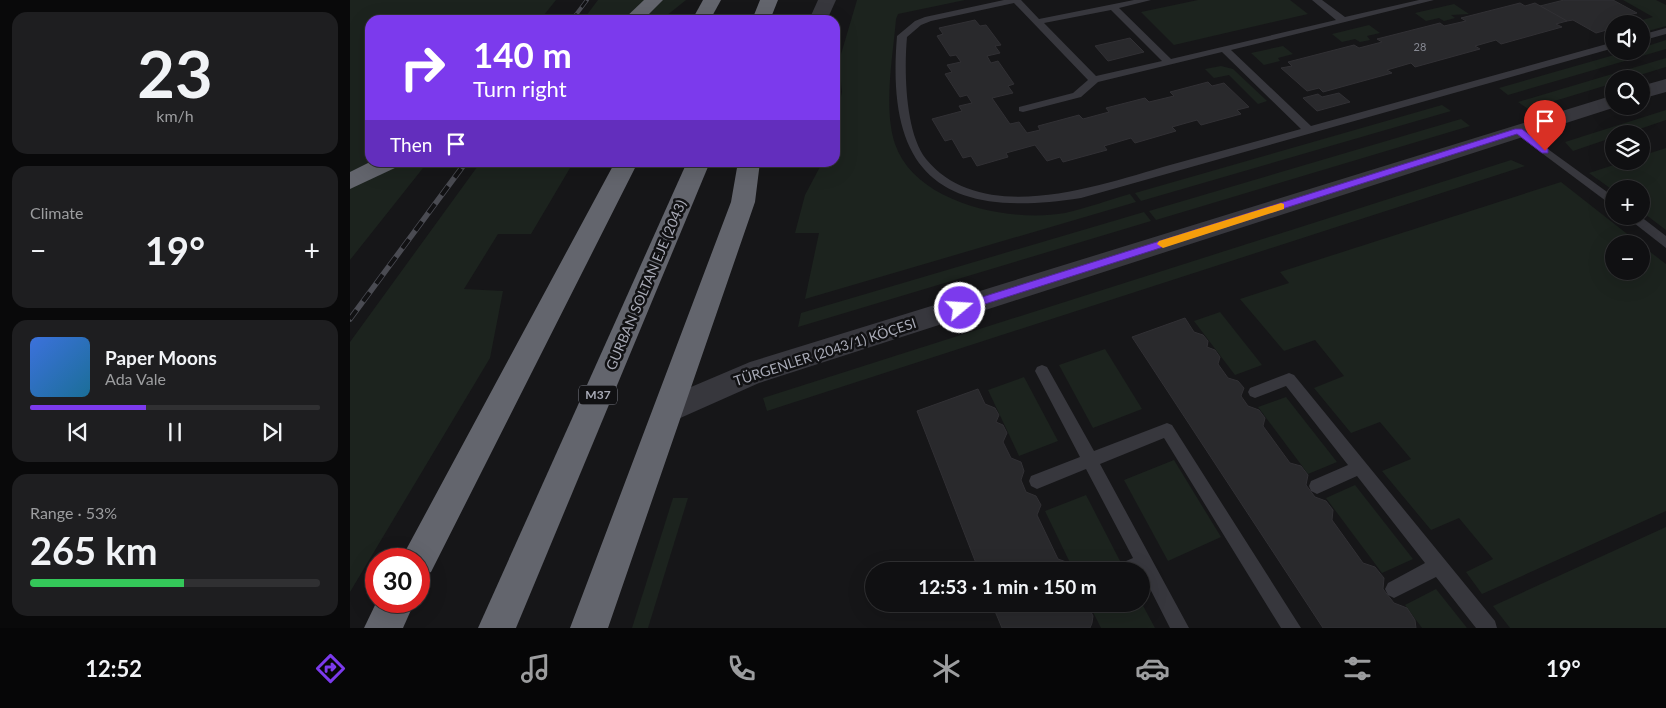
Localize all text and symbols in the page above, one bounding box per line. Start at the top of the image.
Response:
map controls [1605,15,1650,280]
button: sound [1605,15,1650,60]
text: 140 m [473,33,572,75]
text: 23 [137,34,213,112]
icon: right [390,35,455,100]
house number: 28 [1414,40,1426,53]
button: search [1605,70,1650,115]
text: Turn right [473,75,567,102]
pin [1524,100,1566,151]
text: km/h [156,106,194,125]
icon: arrive [1531,107,1559,135]
button: layers [1605,125,1650,170]
icon: arrive [442,130,470,158]
text: Then [390,133,432,156]
button: + [1605,180,1650,225]
street label: GURBAN SOLTAN EJE (2043) [602,197,689,372]
text: Climate [30,203,83,222]
text: 19° [145,227,205,273]
text: − [30,233,46,267]
text: + [304,233,320,267]
button: − [1605,235,1650,280]
position arrow [933,281,985,333]
street label: TÜRGENLER (2043/1) KÖÇESI [732,314,918,389]
text: Paper Moons [105,346,217,369]
text: Ada Vale [105,369,166,388]
road number: M37 [579,386,617,404]
icon: previous [64,418,92,446]
icon: pause [161,418,189,446]
icon: next [258,418,286,446]
text: Range · 53% [30,503,117,522]
text: 265 km [30,527,158,573]
speed limit sign: 30 [365,548,430,613]
text: 12:53 · 1 min · 150 m [918,575,1097,598]
icon: directions [313,651,348,686]
icon: music [518,651,553,686]
icon: phone [724,651,759,686]
icon: climate [929,651,964,686]
icon: car [1135,651,1170,686]
icon: filters [1340,651,1375,686]
text: 12:52 [85,655,142,682]
text: 19° [1546,655,1581,682]

